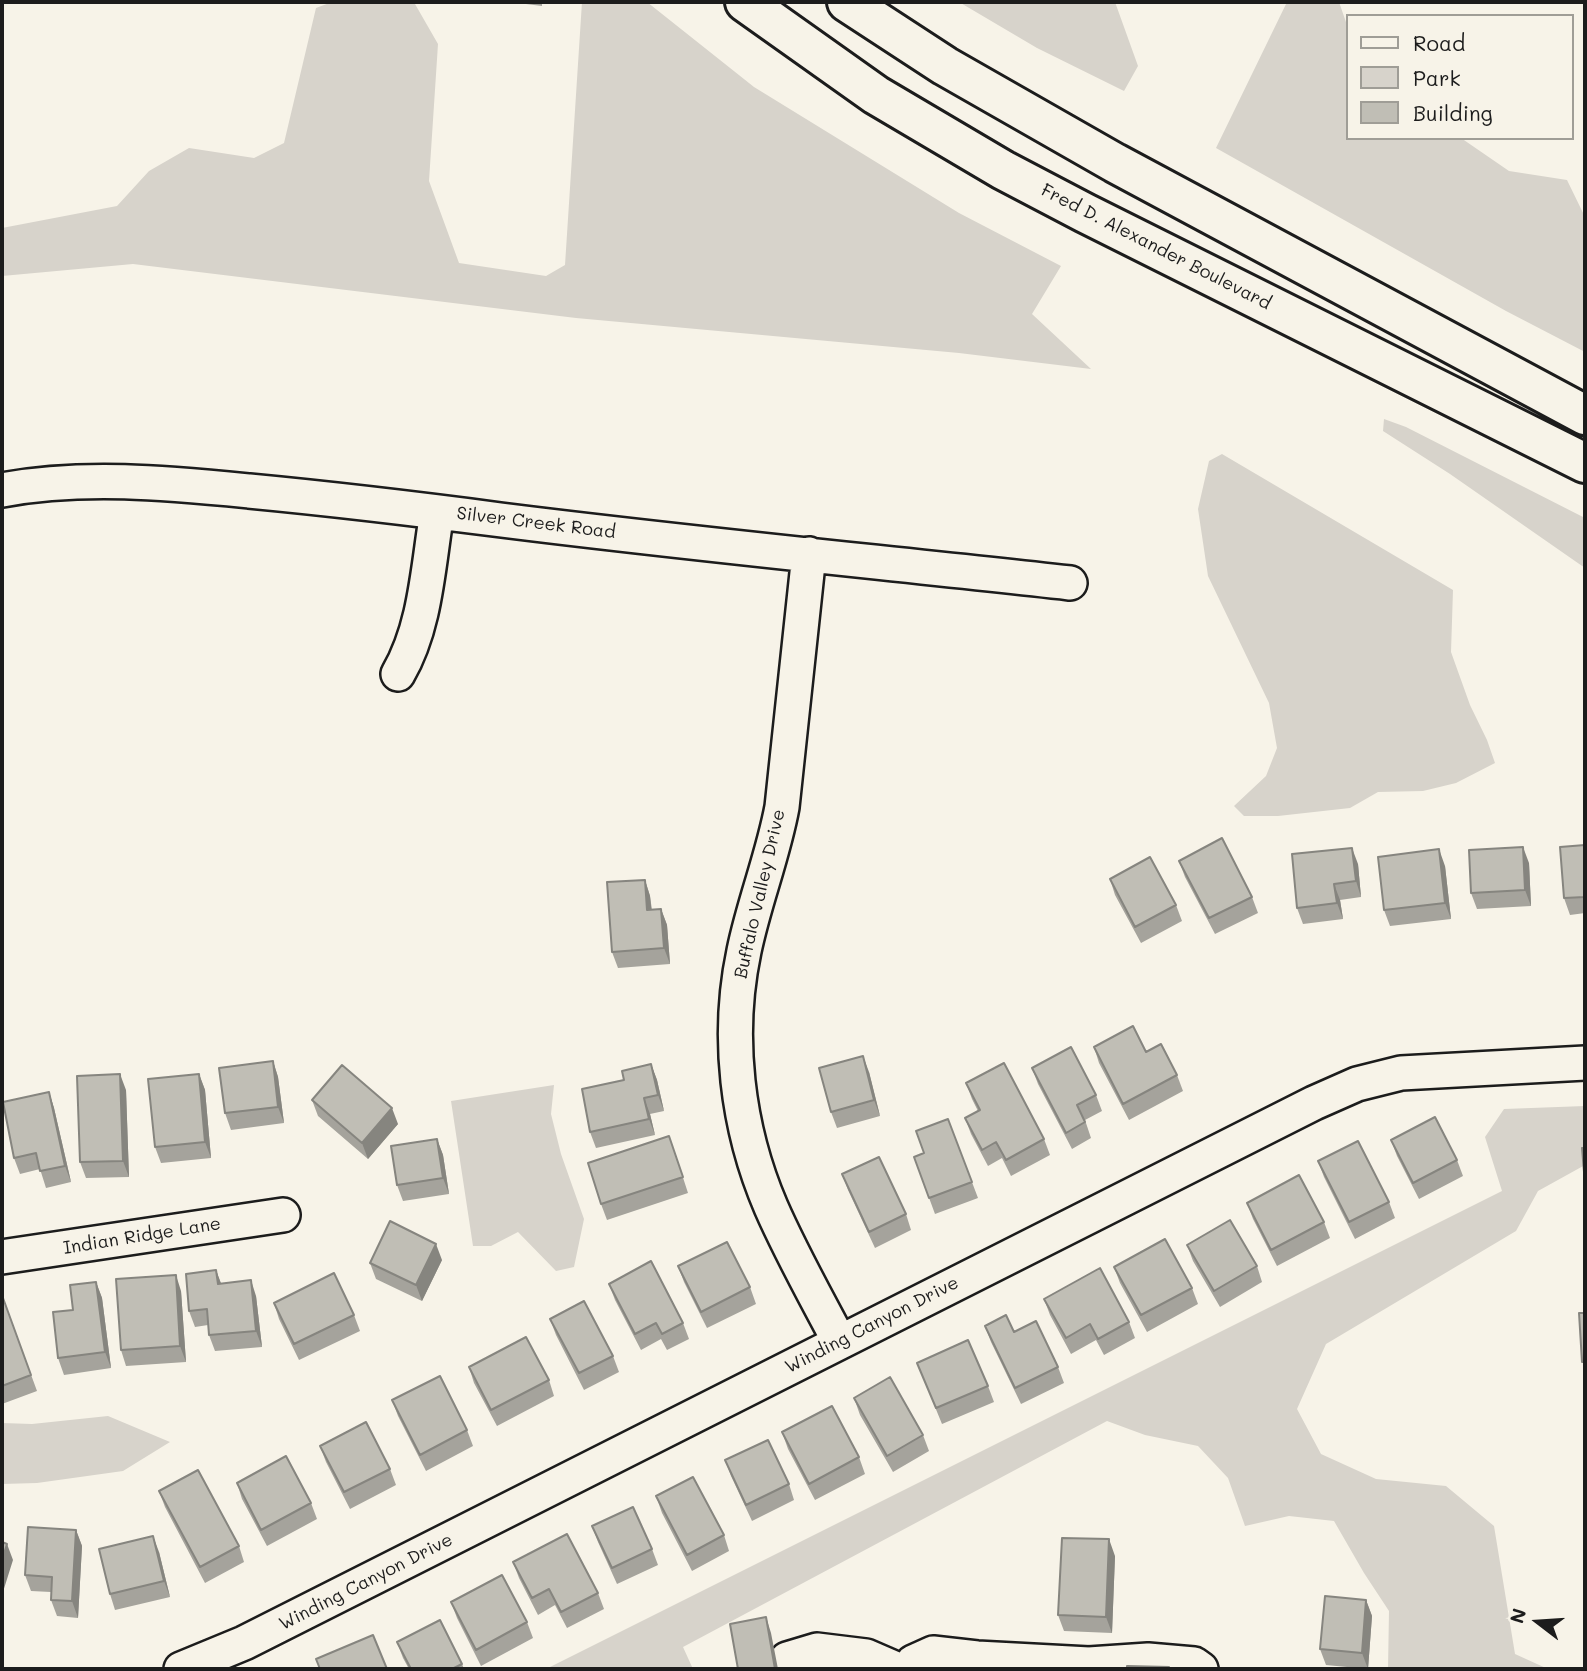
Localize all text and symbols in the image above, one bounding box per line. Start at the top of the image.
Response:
legend [1346,14,1573,140]
text: Road [1413,29,1465,56]
text: Park [1413,64,1461,91]
text: Building [1413,99,1493,126]
street label: Fred D. Alexander Boulevard [1037,179,1275,315]
street label: Silver Creek Road [455,503,617,543]
street label: Buffalo Valley Drive [730,807,790,981]
street label: Indian Ridge Lane [62,1213,222,1259]
street label: Winding Canyon Drive [782,1272,962,1378]
street label: Winding Canyon Drive [276,1529,456,1635]
north arrow [1503,1587,1573,1657]
text: N [1503,1605,1531,1626]

